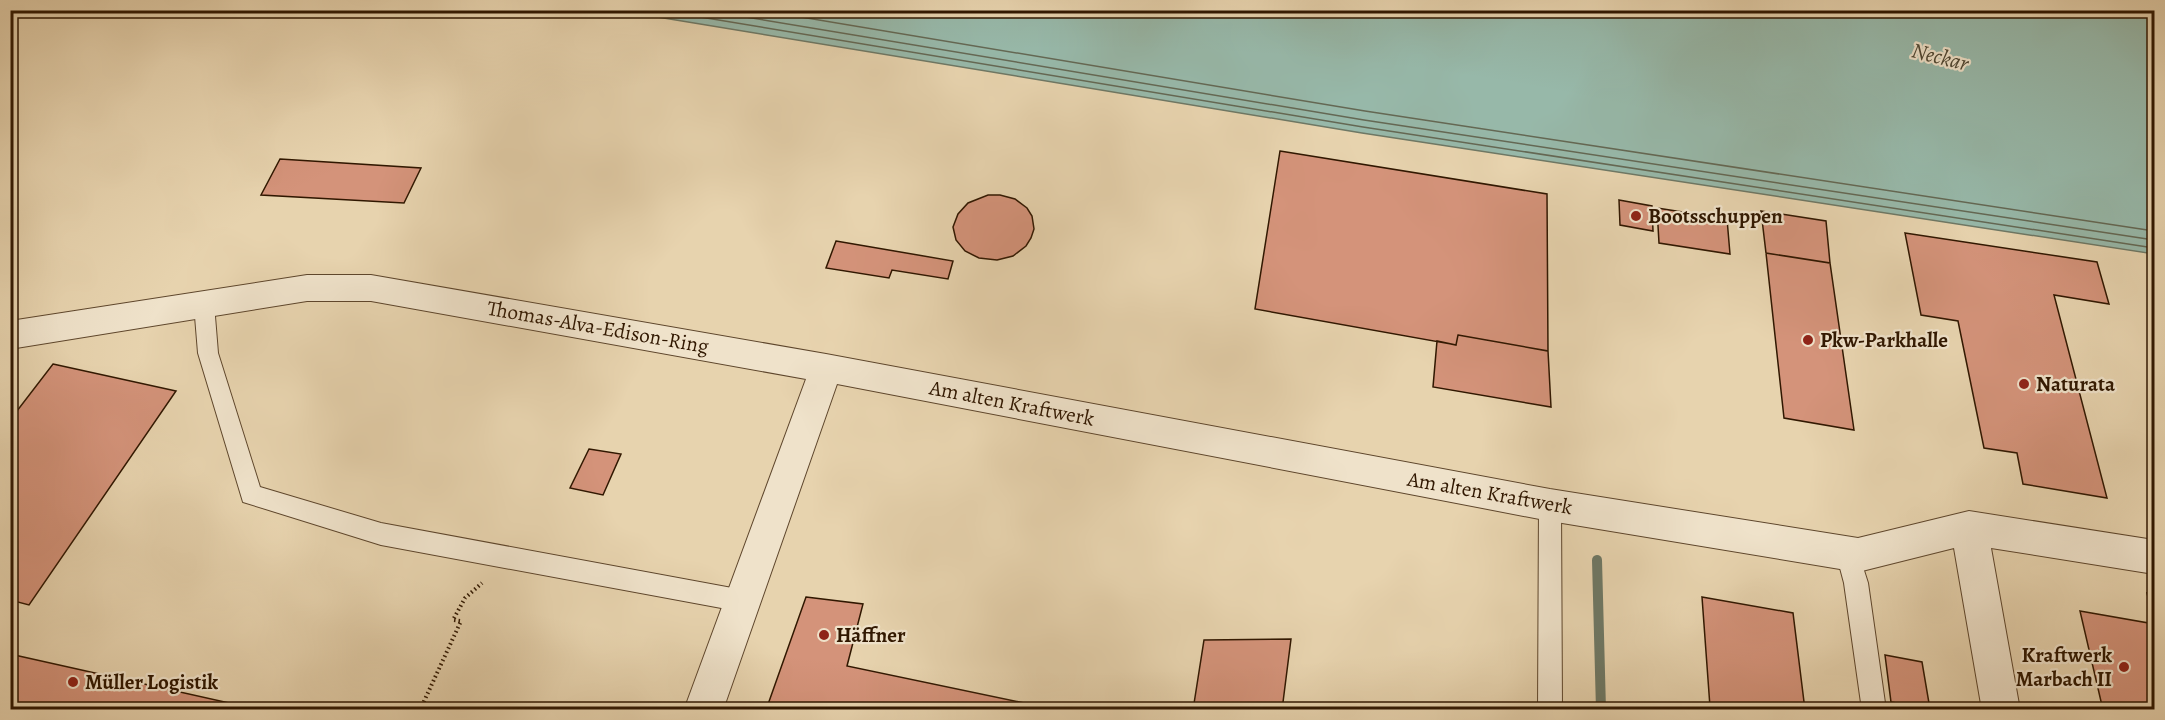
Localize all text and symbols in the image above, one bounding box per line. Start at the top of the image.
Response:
water label: Neckar [1909,36,1973,79]
place label: Bootsschuppen [1648,202,1783,230]
marker: Bootsschuppen [1629,209,1643,223]
street label: Thomas-Alva-Edison-Ring [485,294,711,360]
place label: Pkw-Parkhalle [1820,326,1948,354]
marker: Pkw-Parkhalle [1801,333,1815,347]
place label: Naturata [2036,370,2116,398]
street label: Am alten Kraftwerk [926,373,1097,433]
marker: Naturata [2017,377,2031,391]
street label: Am alten Kraftwerk [1404,465,1575,521]
place label: Häffner [836,621,906,649]
marker: Häffner [817,628,831,642]
place label: Kraftwerk Marbach II [2016,641,2112,693]
marker: Kraftwerk Marbach II [2117,660,2131,674]
place label: Müller Logistik [85,668,218,696]
marker: Müller Logistik [66,675,80,689]

